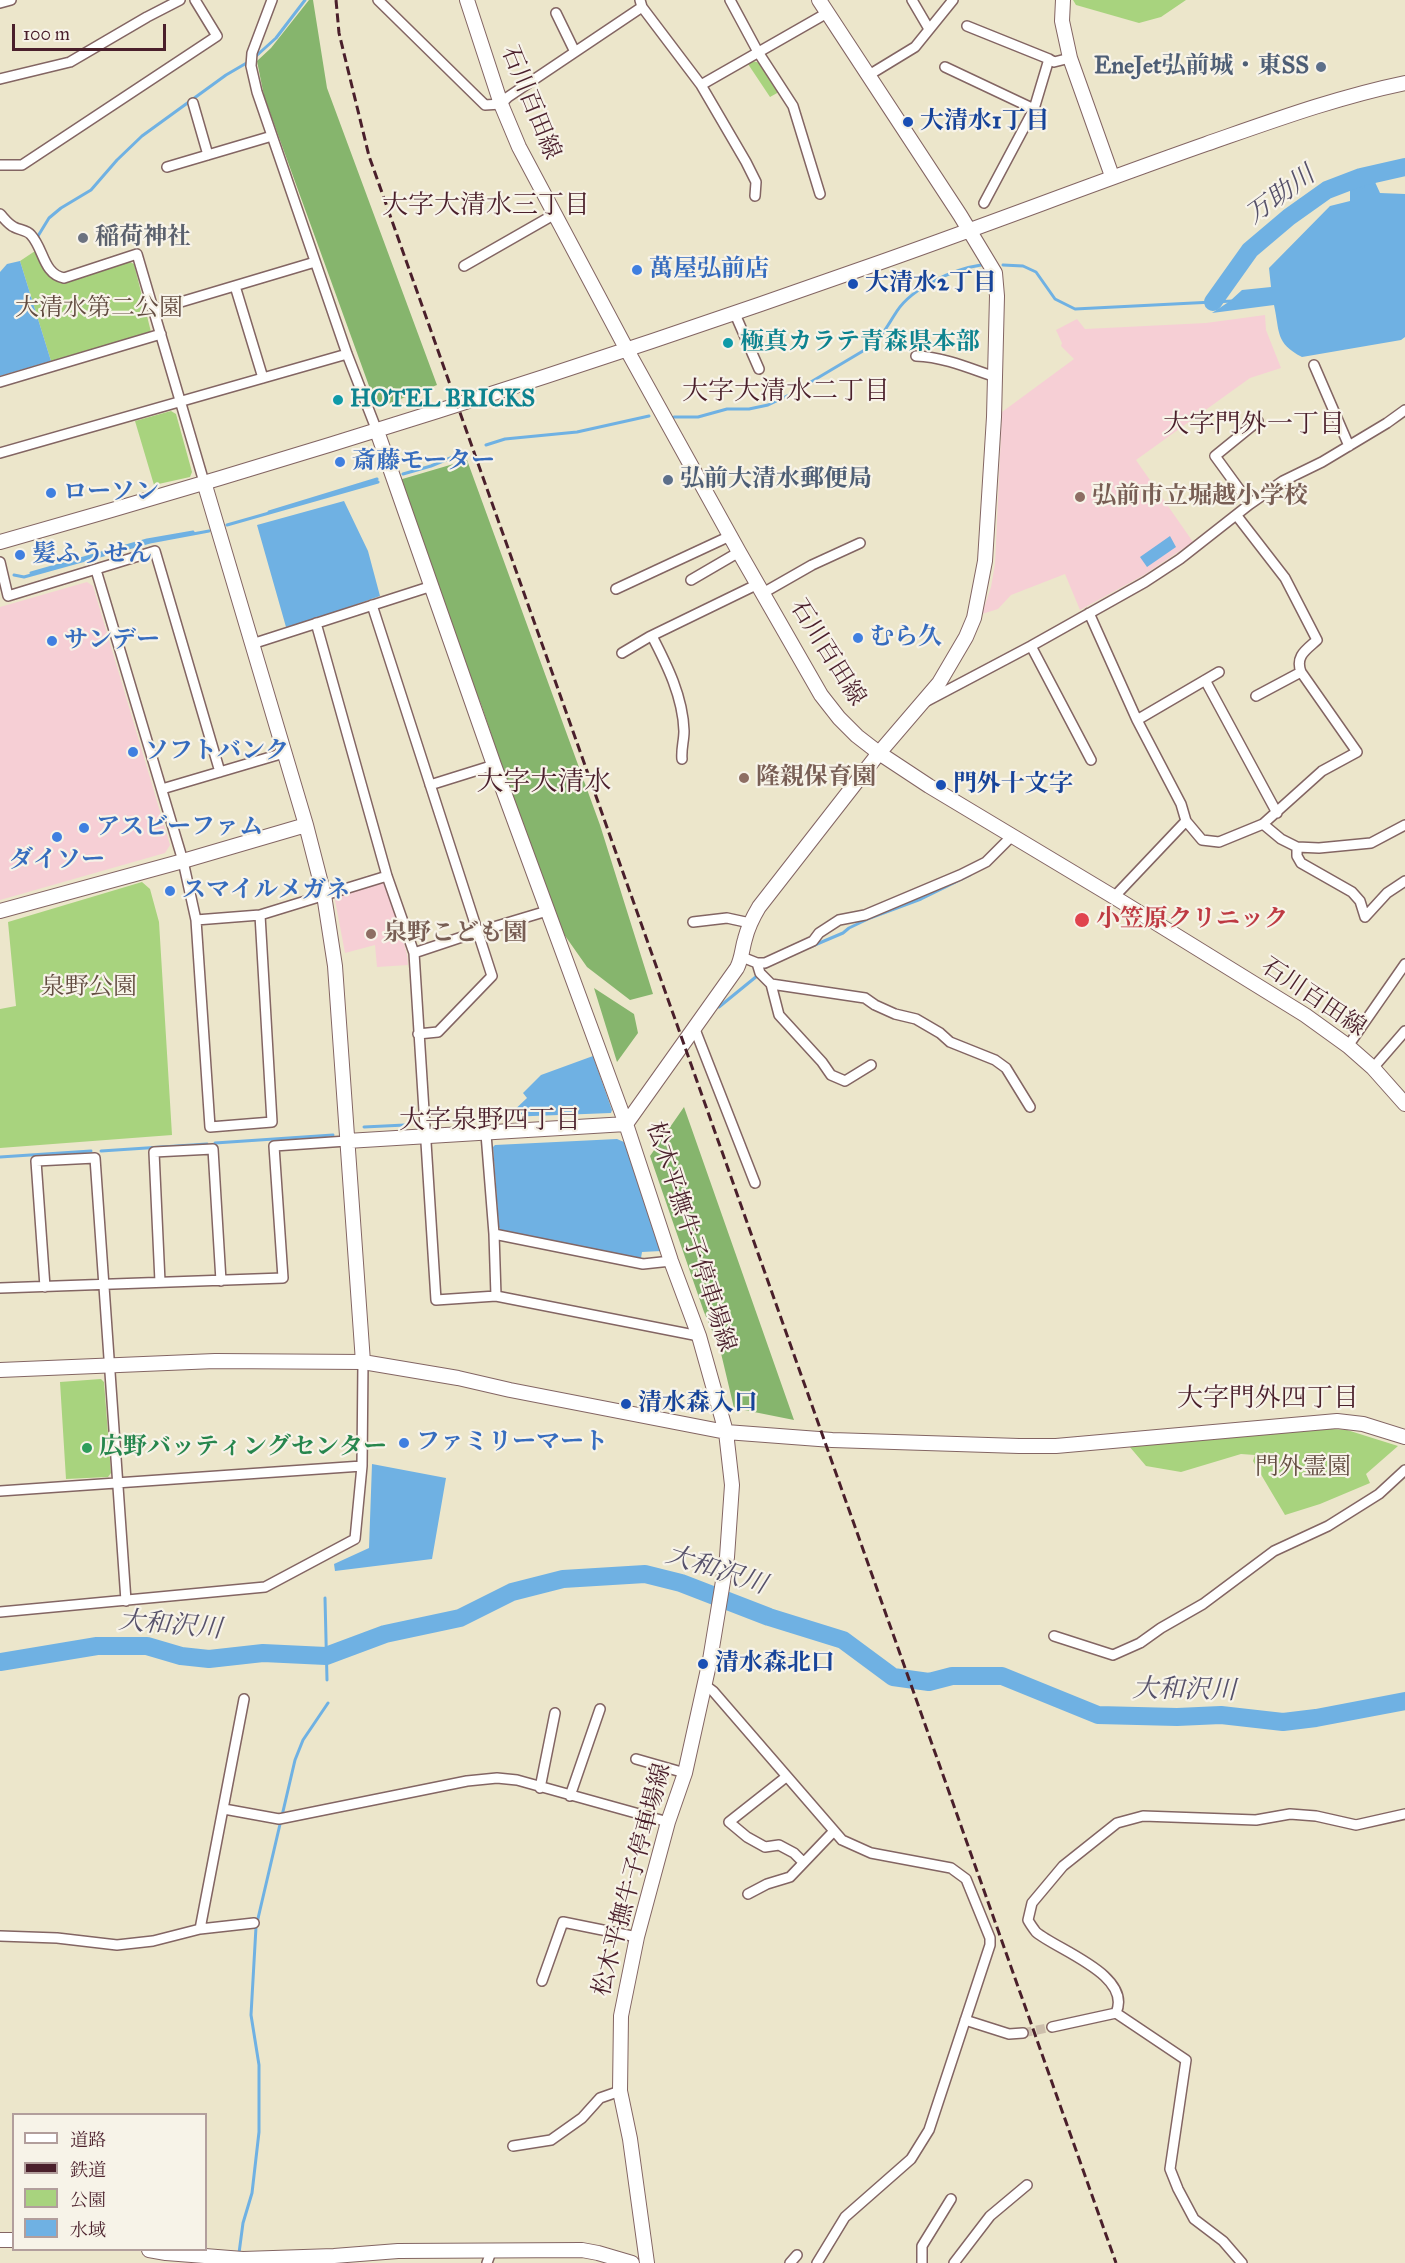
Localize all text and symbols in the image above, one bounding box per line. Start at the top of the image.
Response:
scale bar [15,12,170,50]
text: 100 m [23,23,70,45]
street label: 石川百田線 [494,42,566,164]
place label: EneJet弘前城・東SS [1094,53,1309,81]
marker: EneJet弘前城・東SS [1314,60,1328,74]
place label: 大清水1丁目 [920,108,1049,136]
marker: 大清水1丁目 [901,115,915,129]
water label: 万助川 [1240,160,1322,232]
district label: 大字大清水三丁目 [382,191,590,223]
place label: 稲荷神社 [95,224,191,252]
marker: 稲荷神社 [76,231,90,245]
place label: 萬屋弘前店 [649,256,769,284]
marker: 萬屋弘前店 [630,263,644,277]
place label: 大清水2丁目 [865,270,997,298]
marker: 大清水2丁目 [846,277,860,291]
park label: 大清水第二公園 [15,295,183,323]
place label: 極真カラテ青森県本部 [740,329,980,357]
marker: 極真カラテ青森県本部 [721,336,735,350]
district label: 大字大清水二丁目 [682,377,890,409]
place label: HOTEL BRICKS [350,386,535,414]
marker: HOTEL BRICKS [331,393,345,407]
district label: 大字門外一丁目 [1163,410,1345,442]
place label: 斎藤モーター [352,448,495,476]
marker: 斎藤モーター [333,455,347,469]
place label: 弘前大清水郵便局 [680,466,872,494]
marker: 弘前大清水郵便局 [661,473,675,487]
place label: ローソン [63,479,159,507]
place label: 弘前市立堀越小学校 [1092,483,1308,511]
marker: ローソン [44,486,58,500]
marker: 弘前市立堀越小学校 [1073,490,1087,504]
place label: 髪ふうせん [32,541,152,569]
marker: 髪ふうせん [13,548,27,562]
street label: 石川百田線 [783,594,871,712]
place label: むら久 [870,624,942,652]
place label: サンデー [64,627,160,655]
marker: むら久 [851,631,865,645]
marker: サンデー [45,634,59,648]
place label: ソフトバンク [145,738,289,766]
marker: ソフトバンク [126,745,140,759]
place label: 隆親保育園 [756,764,876,792]
district label: 大字大清水 [477,767,611,799]
marker: 隆親保育園 [737,771,751,785]
place label: 門外十文字 [953,771,1073,799]
marker: 門外十文字 [934,778,948,792]
place label: アスビーファム [96,814,263,842]
marker: アスビーファム [77,821,91,835]
marker: ダイソー [50,830,64,844]
place label: ダイソー [9,847,105,875]
place label: スマイルメガネ [182,877,350,905]
marker: スマイルメガネ [163,884,177,898]
place label: 小笠原クリニック [1096,906,1288,934]
marker: 小笠原クリニック [1073,911,1091,929]
place label: 泉野こども園 [383,920,527,948]
marker: 泉野こども園 [364,927,378,941]
street label: 石川百田線 [1255,953,1371,1043]
park label: 泉野公園 [41,974,137,1002]
district label: 大字泉野四丁目 [399,1106,581,1138]
street label: 松木平撫牛子停車場線 [639,1118,741,1356]
district label: 大字門外四丁目 [1177,1384,1359,1416]
place label: 清水森入口 [638,1390,758,1418]
marker: 清水森入口 [619,1397,633,1411]
place label: ファミリーマート [416,1429,608,1457]
place label: 広野バッティングセンター [99,1434,387,1462]
marker: ファミリーマート [397,1436,411,1450]
marker: 広野バッティングセンター [80,1441,94,1455]
park label: 門外霊園 [1255,1454,1351,1482]
water label: 大和沢川 [662,1540,770,1602]
water label: 大和沢川 [117,1606,223,1646]
place label: 清水森北口 [715,1650,835,1678]
marker: 清水森北口 [696,1657,710,1671]
water label: 大和沢川 [1132,1674,1236,1708]
street label: 松木平撫牛子停車場線 [588,1760,678,2000]
legend [12,2113,207,2251]
text: 道路 [70,2129,106,2151]
text: 鉄道 [70,2159,106,2181]
text: 公園 [70,2189,106,2211]
text: 水域 [70,2219,106,2241]

